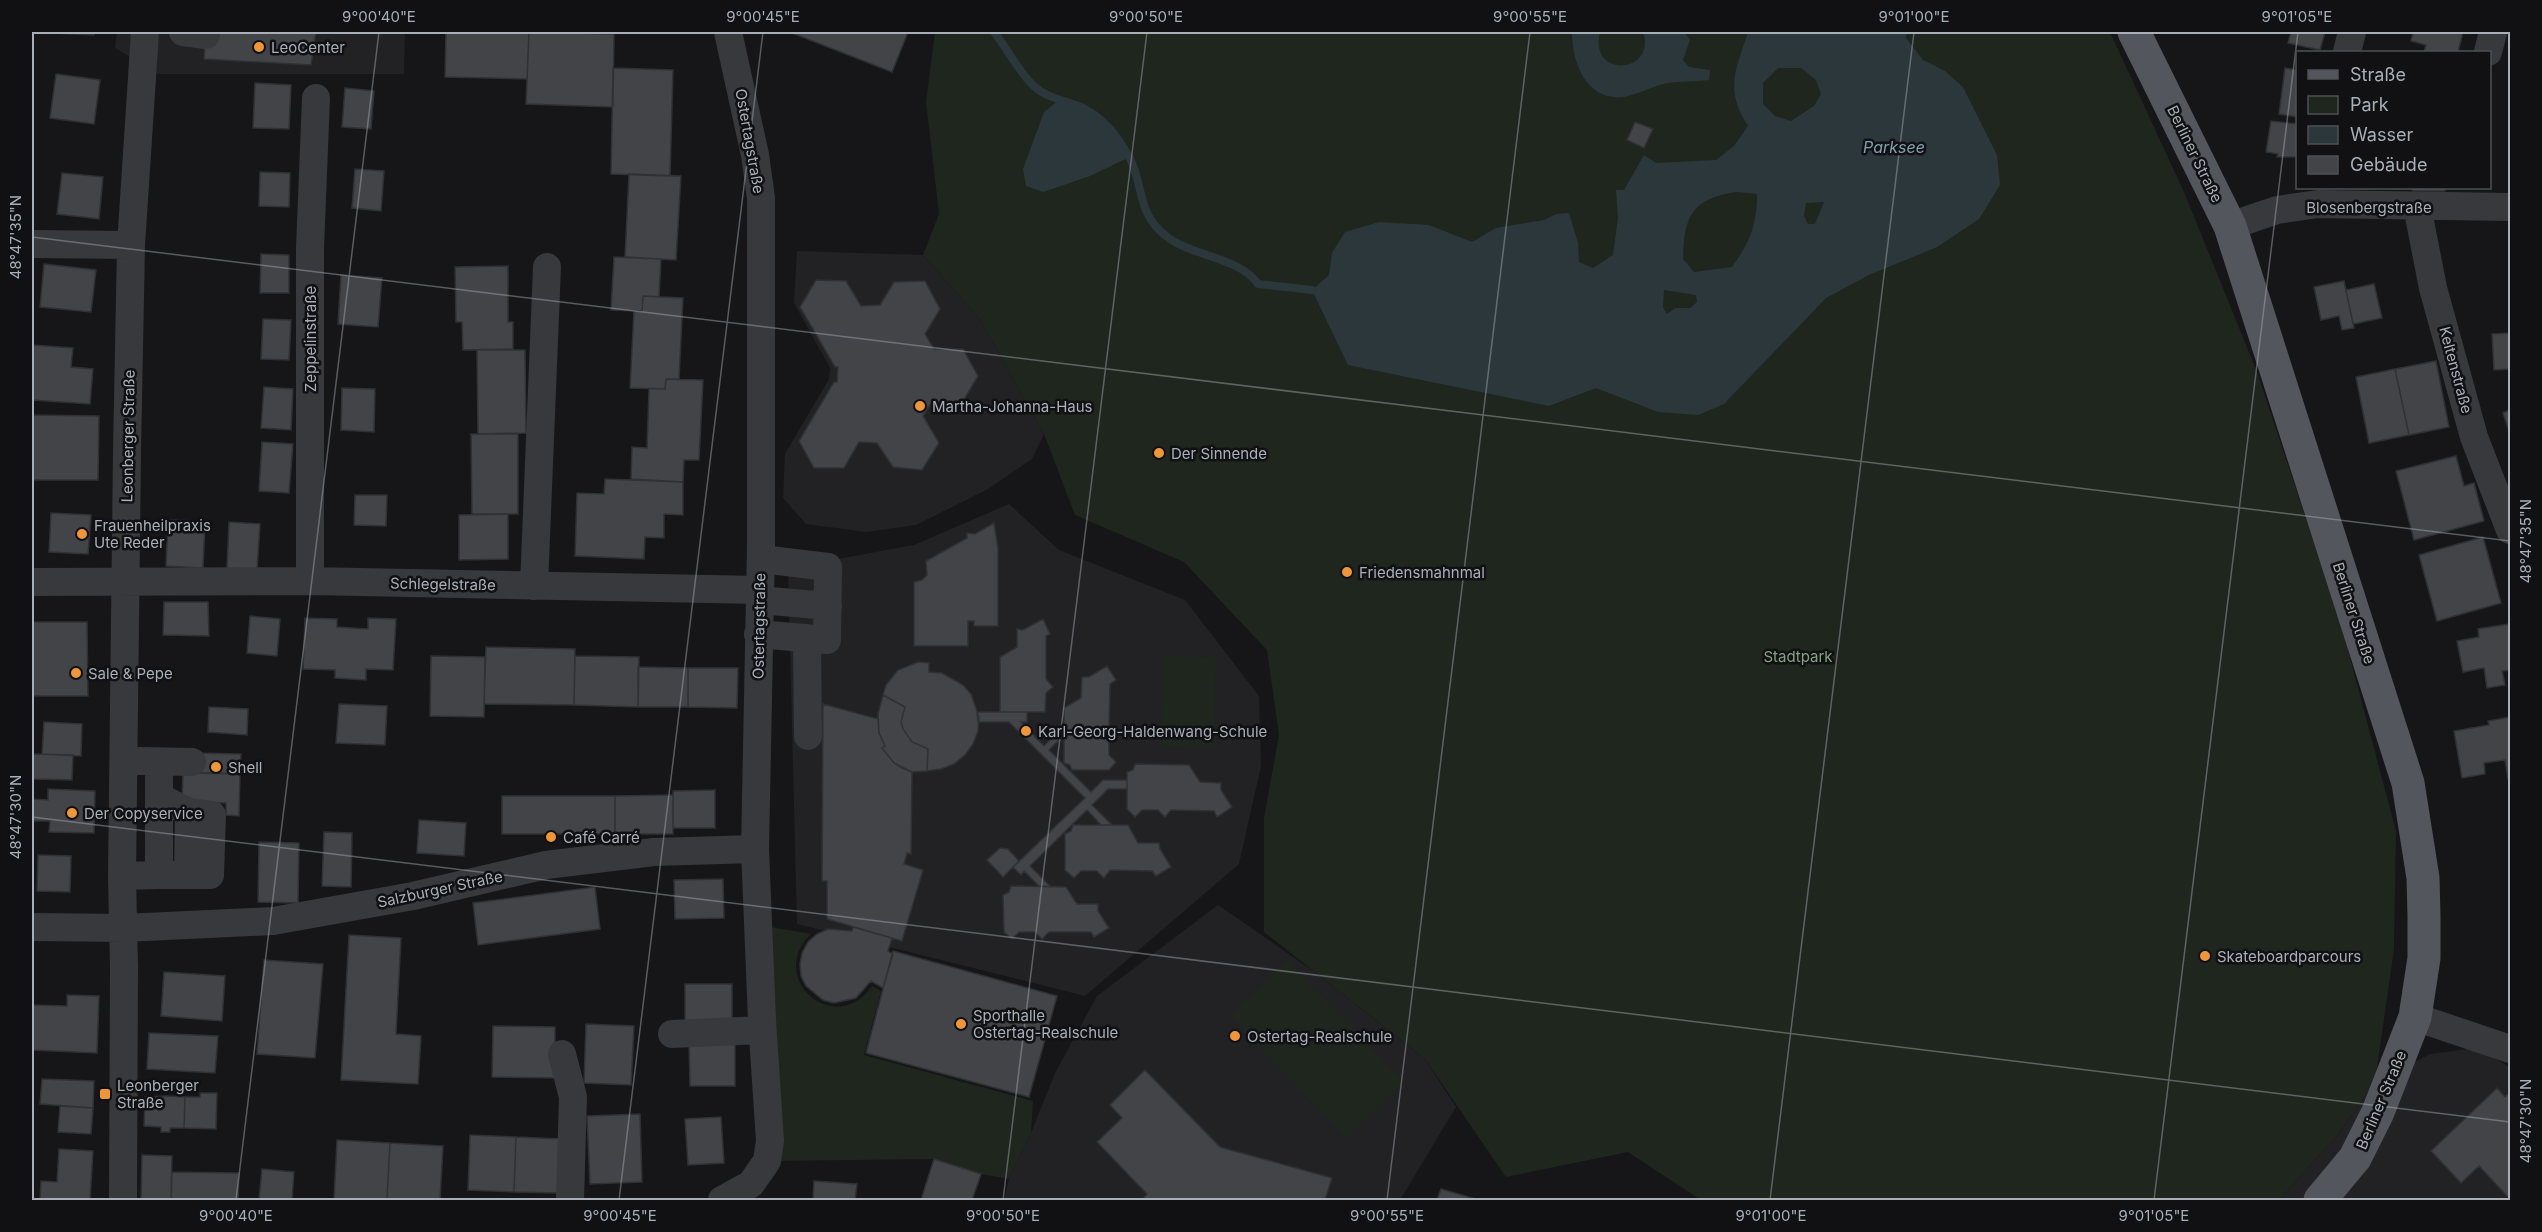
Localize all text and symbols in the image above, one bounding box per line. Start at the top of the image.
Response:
text: 9°00'40"E [342,7,416,26]
text: 9°00'45"E [726,7,800,26]
text: 9°00'50"E [1109,7,1183,26]
text: 9°00'55"E [1493,7,1567,26]
text: 9°01'00"E [1878,7,1950,26]
text: 9°01'05"E [2262,7,2332,26]
place label: LeoCenter [271,38,345,57]
marker: LeoCenter [252,40,266,54]
legend [2296,51,2491,189]
text: Straße [2350,64,2406,85]
street label: Ostertagstraße [731,87,769,195]
text: Park [2350,94,2389,115]
street label: Berliner Straße [2163,102,2227,206]
text: Wasser [2350,124,2413,145]
water label: Parksee [1863,137,1925,157]
text: Gebäude [2350,154,2427,175]
text: 48°47'35"N [6,195,25,279]
street label: Blosenbergstraße [2306,198,2432,217]
street label: Zeppelinstraße [301,286,320,392]
street label: Keltenstraße [2435,324,2477,416]
street label: Leonberger Straße [117,369,139,503]
place label: Martha-Johanna-Haus [932,397,1093,416]
marker: Martha-Johanna-Haus [913,399,927,413]
place label: Der Sinnende [1171,444,1267,463]
marker: Der Sinnende [1152,446,1166,460]
text: 48°47'35"N [2516,499,2535,583]
place label: Frauenheilpraxis Ute Reder [94,516,211,552]
marker: Frauenheilpraxis Ute Reder [75,527,89,541]
street label: Berliner Straße [2329,560,2379,666]
place label: Friedensmahnmal [1359,563,1485,582]
marker: Friedensmahnmal [1340,565,1354,579]
street label: Ostertagstraße [749,573,769,679]
street label: Schlegelstraße [390,574,496,594]
park label: Stadtpark [1763,647,1833,666]
place label: Sale & Pepe [88,664,173,683]
marker: Sale & Pepe [69,666,83,680]
place label: Karl-Georg-Haldenwang-Schule [1038,722,1267,741]
marker: Karl-Georg-Haldenwang-Schule [1019,724,1033,738]
place label: Shell [228,758,263,777]
marker: Shell [209,760,223,774]
text: 48°47'30"N [6,775,25,859]
place label: Der Copyservice [84,804,203,823]
marker: Der Copyservice [65,806,79,820]
place label: Café Carré [563,828,640,847]
marker: Café Carré [544,830,558,844]
street label: Salzburger Straße [376,866,504,912]
place label: Skateboardparcours [2217,947,2361,966]
marker: Skateboardparcours [2198,949,2212,963]
place label: Sporthalle Ostertag-Realschule [973,1006,1118,1042]
marker: Sporthalle Ostertag-Realschule [954,1017,968,1031]
place label: Ostertag-Realschule [1247,1027,1392,1046]
marker: Ostertag-Realschule [1228,1029,1242,1043]
street label: Berliner Straße [2352,1048,2410,1152]
place label: Leonberger Straße [117,1076,199,1112]
text: 48°47'30"N [2516,1079,2535,1163]
marker: Leonberger Straße [98,1087,112,1101]
text: 9°00'40"E [199,1206,273,1225]
text: 9°00'45"E [583,1206,657,1225]
text: 9°00'50"E [966,1206,1040,1225]
text: 9°00'55"E [1350,1206,1424,1225]
text: 9°01'00"E [1735,1206,1807,1225]
text: 9°01'05"E [2119,1206,2189,1225]

